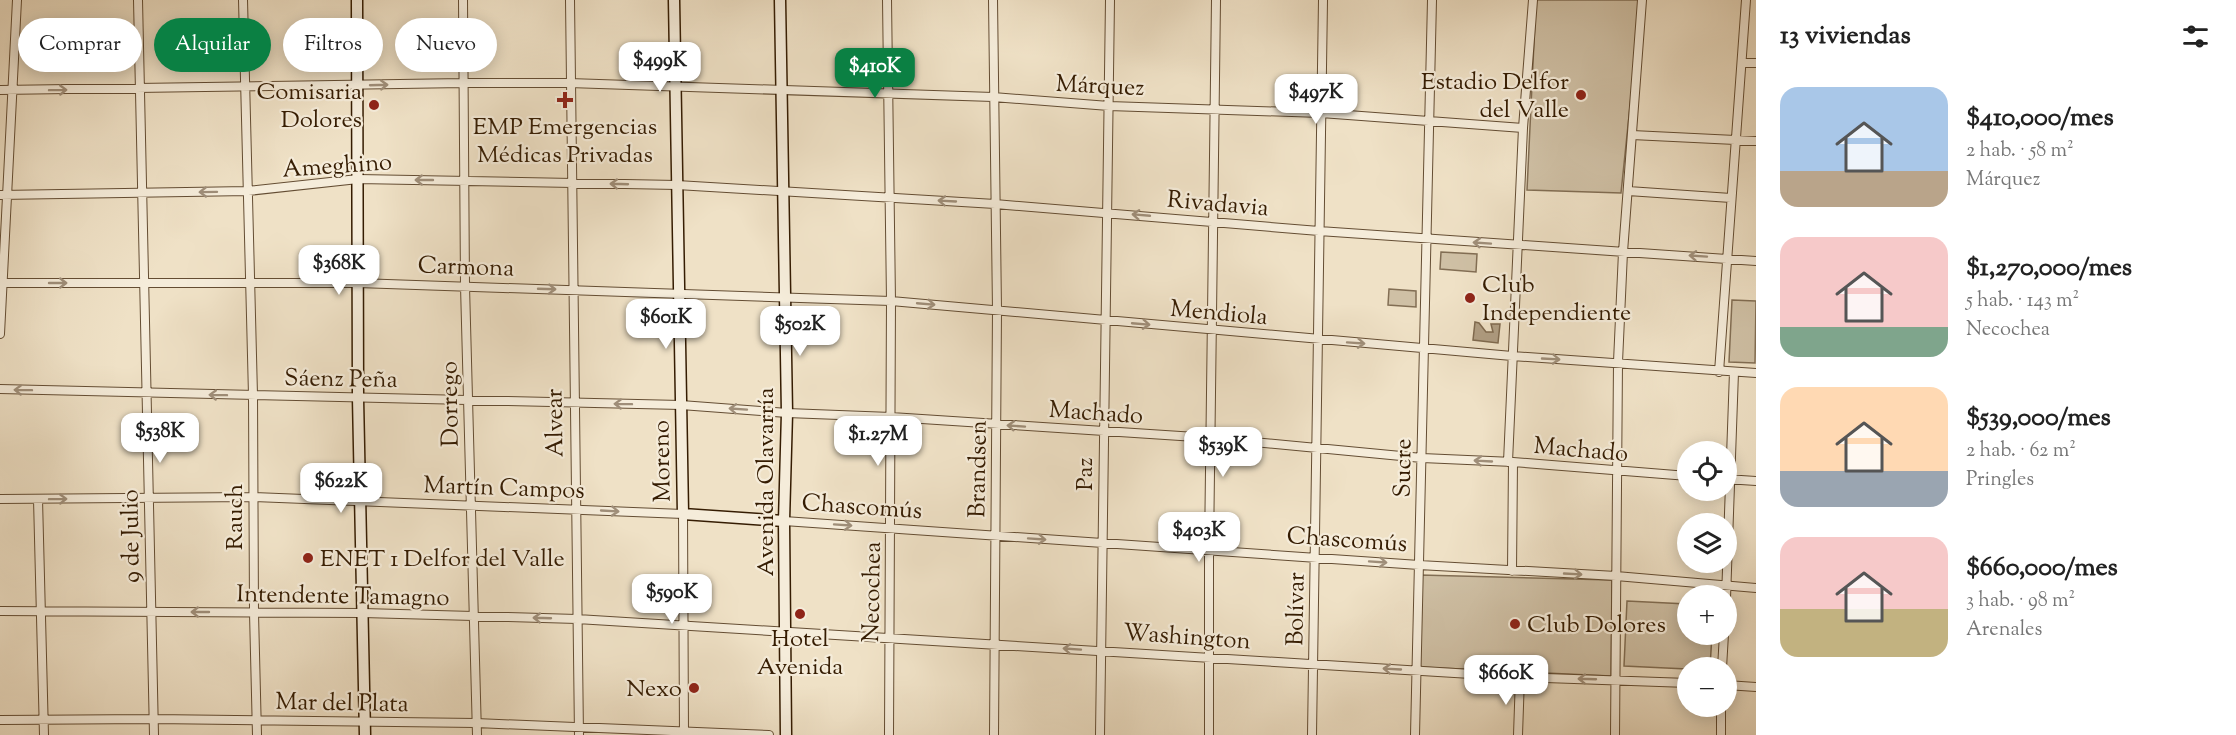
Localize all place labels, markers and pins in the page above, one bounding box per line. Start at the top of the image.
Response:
pin: $499K [618,42,702,93]
pin: $410K [833,48,917,99]
place label: Estadio Delfor del Valle [1421,66,1569,128]
pin: $497K [1274,74,1358,125]
place label: Comisaria Dolores [256,76,362,138]
marker: Estadio Delfor del Valle [1574,88,1588,102]
marker: EMP Emergencias Médicas Privadas [556,91,574,109]
marker: Comisaria Dolores [367,98,381,112]
place label: EMP Emergencias Médicas Privadas [473,111,657,173]
pin: $368K [297,245,381,296]
place label: Club Independiente [1482,269,1631,331]
marker: Club Independiente [1463,291,1477,305]
pin: $601K [624,299,708,350]
pin: $502K [758,306,842,357]
pin: $538K [118,413,202,464]
pin: $1.27M [829,416,927,467]
pin: $539K [1181,427,1265,478]
pin: $622K [299,463,383,514]
pin: $403K [1157,512,1241,563]
place label: ENET 1 Delfor del Valle [320,543,565,577]
marker: ENET 1 Delfor del Valle [301,551,315,565]
pin: $590K [630,574,714,625]
marker: Hotel Avenida [793,607,807,621]
place label: Club Dolores [1527,609,1666,643]
marker: Club Dolores [1508,617,1522,631]
place label: Hotel Avenida [757,623,843,685]
pin: $660K [1464,655,1548,706]
place label: Nexo [626,673,682,707]
marker: Nexo [687,681,701,695]

